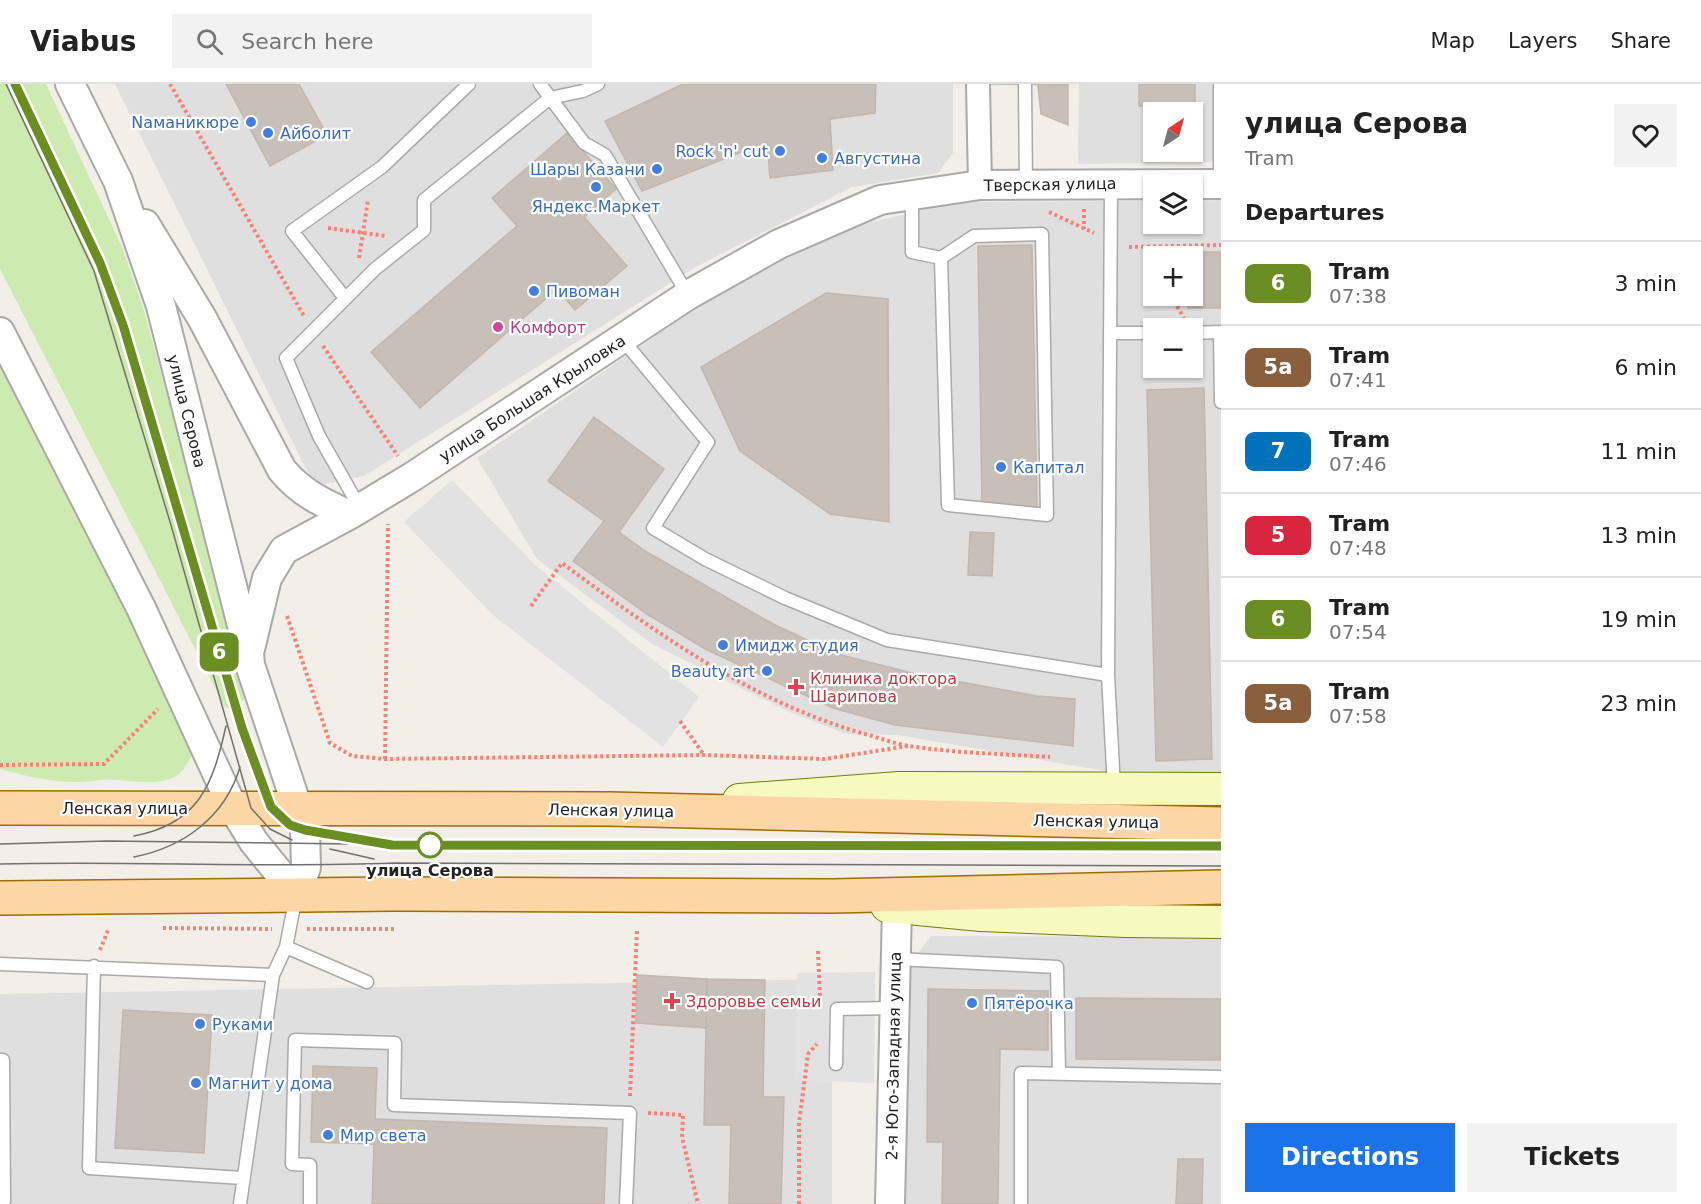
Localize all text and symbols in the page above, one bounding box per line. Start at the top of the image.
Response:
search box [172,14,592,68]
text: Viabus [30,25,136,58]
icon: search [193,25,226,58]
text: Search here [241,29,373,54]
text: Map [1431,29,1475,53]
text: Layers [1508,29,1577,53]
text: Share [1610,29,1671,53]
north arrow [1143,102,1203,162]
map controls [1143,102,1203,378]
button: heart [1614,104,1677,167]
text: улица Серова [1245,107,1468,140]
place label: Naманикюре [131,113,239,132]
marker: Naманикюре [244,115,258,129]
place label: Айболит [280,124,351,143]
marker: Айболит [261,126,275,140]
place label: Rock 'n' cut [675,142,768,161]
marker: Rock 'n' cut [773,144,787,158]
text: Tram [1245,146,1294,170]
place label: Августина [834,149,921,168]
marker: Августина [815,151,829,165]
place label: Шары Казани [530,160,645,179]
marker: Шары Казани [650,162,664,176]
street label: Тверская улица [982,174,1117,195]
button: layers [1143,174,1203,234]
marker: Яндекс.Маркет [589,180,603,194]
place label: Яндекс.Маркет [532,197,660,216]
text: Departures [1245,200,1385,225]
button: + [1143,246,1203,306]
text: Tram [1329,259,1390,284]
text: 6 [1271,271,1285,295]
text: 3 min [1615,271,1677,296]
place label: Пивоман [546,282,620,301]
marker: Пивоман [527,284,541,298]
text: 07:38 [1329,284,1387,308]
place label: Комфорт [510,318,586,337]
button: − [1143,318,1203,378]
marker: Комфорт [491,320,505,334]
street label: улица Большая Крыловка [435,331,629,466]
text: Tram [1329,343,1390,368]
street label: улица Серова [163,353,210,470]
text: 5а [1264,355,1292,379]
text: 6 min [1615,355,1677,380]
text: 07:41 [1329,368,1387,392]
text: Tram [1329,427,1390,452]
text: 7 [1271,439,1285,463]
text: 11 min [1601,439,1677,464]
text: 07:46 [1329,452,1387,476]
place label: Капитал [1013,458,1084,477]
marker: Капитал [994,460,1008,474]
text: Tram [1329,511,1390,536]
text: 5 [1271,523,1285,547]
text: 13 min [1601,523,1677,548]
text: 07:48 [1329,536,1387,560]
text: Tram [1329,595,1390,620]
text: 6 [1271,607,1285,631]
text: 19 min [1601,607,1677,632]
text: 07:54 [1329,620,1387,644]
line badge: 6 [200,632,238,672]
place label: Имидж студия [735,636,859,655]
marker: Имидж студия [716,638,730,652]
text: 6 [212,640,226,664]
place label: Beauty art [671,662,755,681]
marker: Beauty art [760,664,774,678]
place label: Клиника доктора Шарипова [810,669,957,706]
marker: Клиника доктора Шарипова [787,678,805,696]
text: Tram [1329,679,1390,704]
text: 5а [1264,691,1292,715]
text: 23 min [1601,691,1677,716]
text: 07:58 [1329,704,1387,728]
street label: Ленская улица [62,799,188,818]
street label: Ленская улица [548,800,674,821]
street label: Ленская улица [1033,811,1159,832]
marker: улица Серова [417,832,443,858]
place label: улица Серова [366,861,494,880]
street label: 2-я Юго-Западная улица [882,951,905,1161]
marker: Здоровье семьи [663,992,681,1010]
place label: Здоровье семьи [686,992,821,1011]
place label: Пятёрочка [984,994,1074,1013]
marker: Пятёрочка [965,996,979,1010]
place label: Руками [212,1015,273,1034]
marker: Руками [193,1017,207,1031]
place label: Магнит у дома [208,1074,333,1093]
marker: Магнит у дома [189,1076,203,1090]
button: Directions [1245,1123,1455,1192]
button: Tickets [1467,1123,1677,1192]
place label: Мир света [340,1126,427,1145]
marker: Мир света [321,1128,335,1142]

